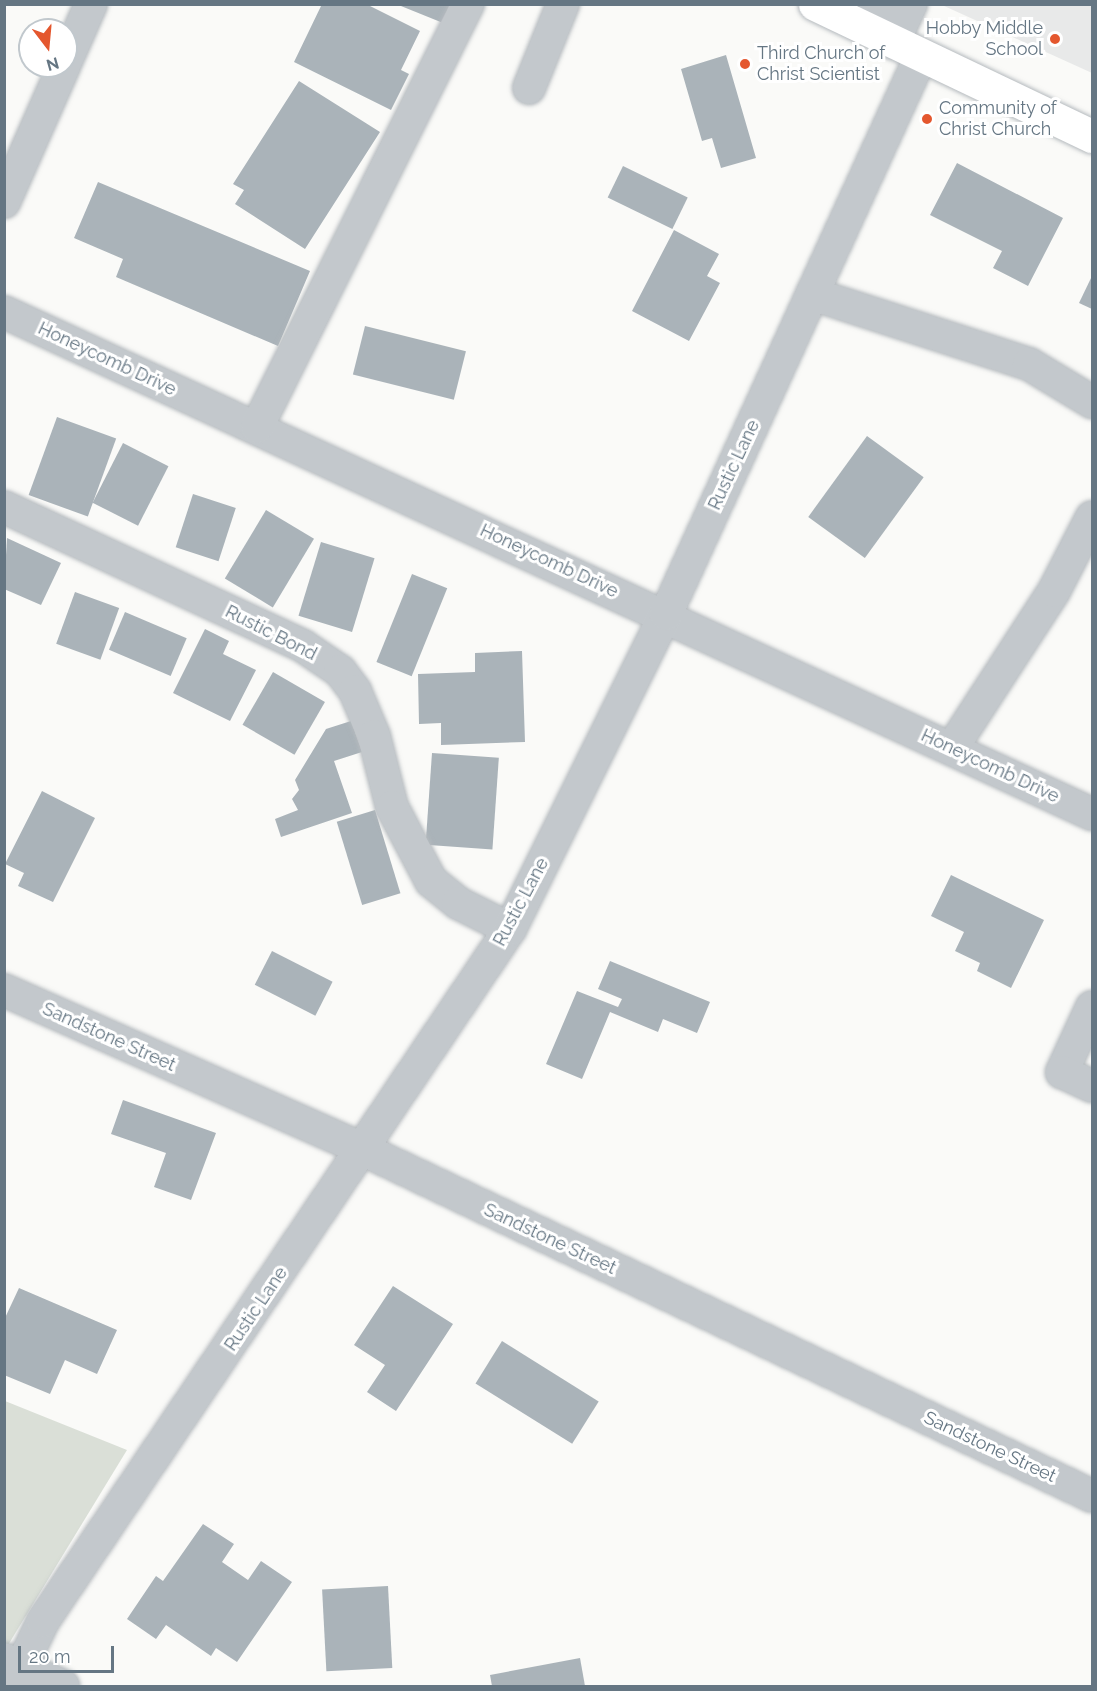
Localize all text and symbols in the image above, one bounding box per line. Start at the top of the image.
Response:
north arrow [18,18,78,78]
place label: Hobby Middle School [925,18,1043,60]
marker: Hobby Middle School [1048,32,1062,46]
place label: Third Church of Christ Scientist [757,43,885,86]
text: N [44,53,61,75]
marker: Third Church of Christ Scientist [738,57,752,71]
place label: Community of Christ Church [939,98,1057,140]
marker: Community of Christ Church [920,112,934,126]
street label: Honeycomb Drive [35,318,179,400]
street label: Rustic Lane [704,417,764,513]
street label: Honeycomb Drive [477,520,621,602]
street label: Rustic Bond [222,601,320,665]
street label: Honeycomb Drive [918,725,1062,807]
street label: Rustic Lane [489,854,553,950]
street label: Sandstone Street [39,998,179,1076]
street label: Sandstone Street [481,1199,619,1279]
street label: Rustic Lane [220,1263,292,1355]
street label: Sandstone Street [921,1407,1059,1487]
scale bar [21,1634,117,1672]
text: 20 m [29,1646,71,1667]

